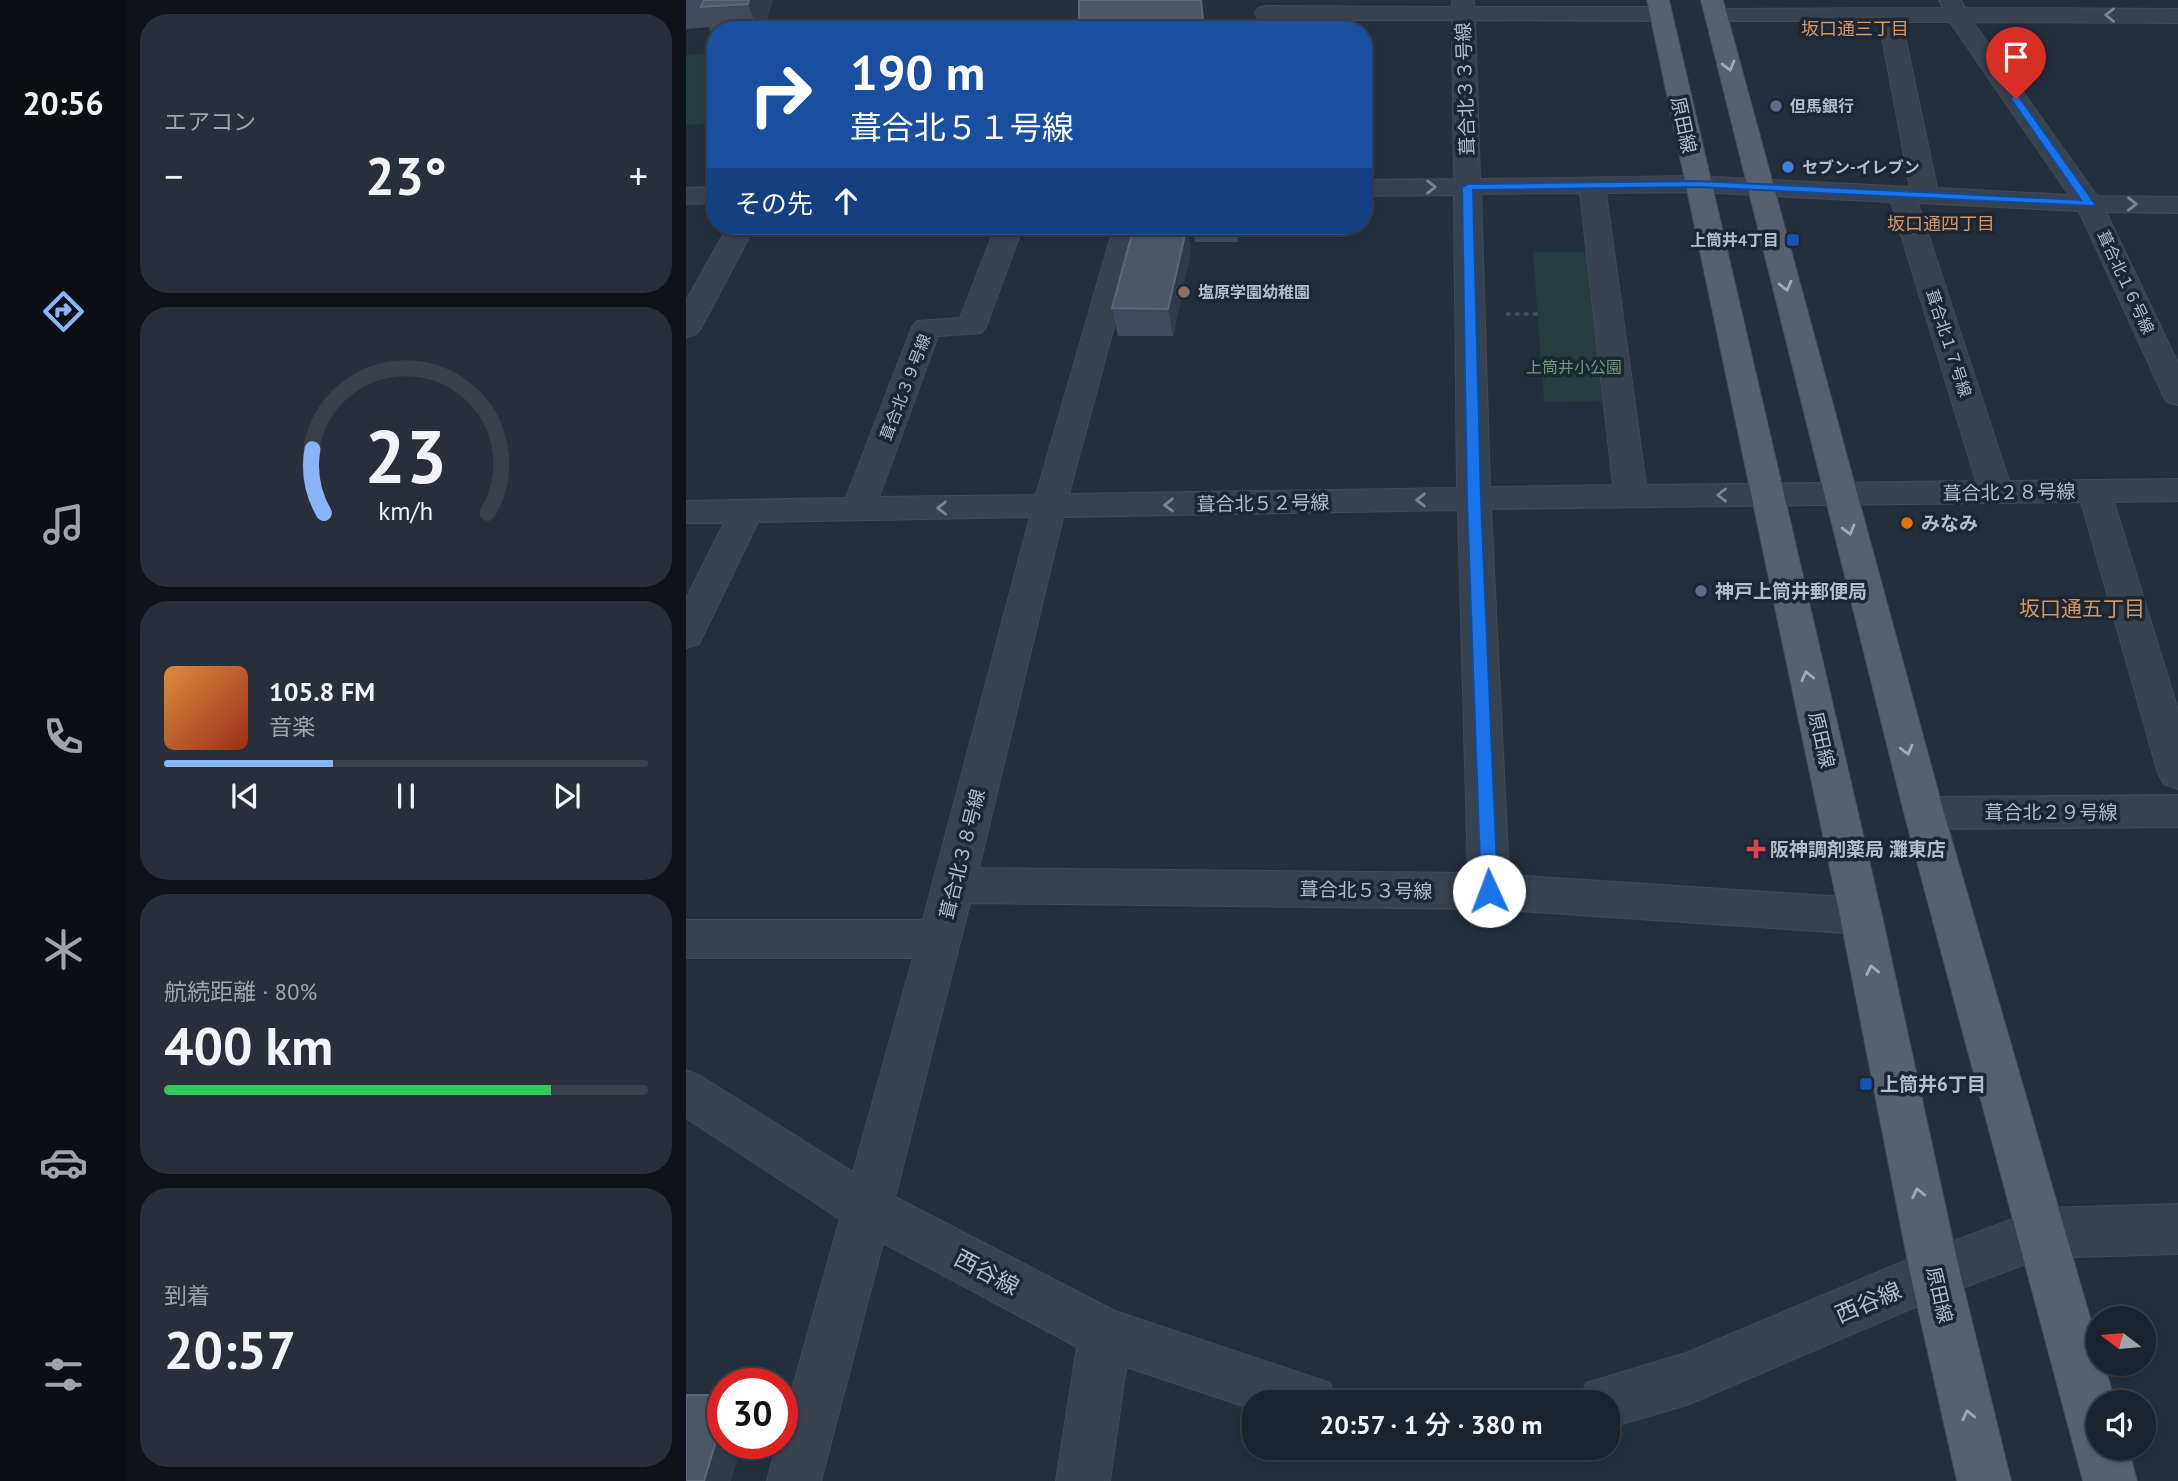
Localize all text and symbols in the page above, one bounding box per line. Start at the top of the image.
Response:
one-way arrow [2104,7,2115,23]
district label: 坂口通三丁目 [1801,17,1909,40]
street label: 葺合北３３号線 [1451,22,1479,156]
pin [1986,27,2046,99]
icon: arrive [1997,38,2035,76]
text: 190 m [850,40,985,104]
icon: right [735,49,826,140]
one-way arrow [1721,60,1735,72]
text: 20:56 [22,82,104,124]
street label: 原田線 [1666,95,1702,155]
place label: 但馬銀行 [1790,96,1854,116]
marker: 但馬銀行 [1768,98,1784,114]
text: 葺合北５１号線 [850,106,1074,148]
text: エアコン [164,107,256,136]
text: 23° [365,142,447,209]
text: − [164,151,183,200]
text: + [629,151,648,200]
place label: セブン-イレブン [1802,157,1920,177]
marker: セブン-イレブン [1780,159,1796,175]
one-way arrow [1427,179,1437,195]
icon: ahead [827,182,865,220]
text: その先 [735,187,813,220]
one-way arrow [2127,197,2138,212]
district label: 坂口通四丁目 [1887,212,1995,235]
street label: 葺合北１６号線 [2093,227,2159,337]
place label: 上筒井4丁目 [1690,230,1779,250]
marker: 上筒井4丁目 [1785,232,1801,248]
one-way arrow [1778,280,1792,292]
place label: 塩原学園幼稚園 [1198,282,1310,302]
marker: 塩原学園幼稚園 [1176,284,1192,300]
icon: directions [39,287,88,336]
street label: 葺合北１７号線 [1922,287,1976,399]
street label: 葺合北３９号線 [876,331,934,443]
park label: 上筒井小公園 [1526,357,1622,377]
text: 23 [365,410,447,504]
street label: 葺合北２８号線 [1942,479,2076,505]
one-way arrow [1717,487,1727,503]
street label: 葺合北５２号線 [1196,490,1330,516]
one-way arrow [1416,493,1427,508]
text: km/h [379,495,433,527]
one-way arrow [1164,497,1174,513]
icon: music [39,500,88,549]
one-way arrow [936,501,947,516]
place label: みなみ [1921,511,1978,535]
marker: みなみ [1899,515,1915,531]
one-way arrow [1841,524,1855,536]
place label: 神戸上筒井郵便局 [1715,579,1867,603]
marker: 神戸上筒井郵便局 [1693,583,1709,599]
district label: 坂口通五丁目 [2019,595,2145,622]
one-way arrow [1801,670,1816,682]
text: 105.8 FM [269,675,375,708]
street label: 原田線 [1804,710,1840,770]
icon: phone [39,712,88,761]
text: 音楽 [269,712,315,741]
one-way arrow [1899,744,1913,756]
icon: previous [226,777,264,815]
icon: pause [387,777,425,815]
icon: next [548,777,586,815]
street label: 葺合北３８号線 [934,787,990,921]
street label: 葺合北２９号線 [1984,800,2118,824]
place label: 阪神調剤薬局 灘東店 [1770,837,1946,861]
marker: 阪神調剤薬局 灘東店 [1748,841,1764,857]
position arrow [1452,854,1526,928]
street label: 葺合北５３号線 [1299,877,1433,903]
icon: climate [39,925,88,974]
one-way arrow [1865,964,1880,976]
text: 航続距離 · 80% [164,977,317,1006]
text: 400 km [164,1012,333,1079]
place label: 上筒井6丁目 [1880,1072,1986,1096]
marker: 上筒井6丁目 [1858,1076,1874,1092]
icon: car [39,1138,88,1187]
one-way arrow [1912,1187,1927,1199]
street label: 西谷線 [950,1243,1024,1301]
street label: 原田線 [1922,1265,1958,1325]
street label: 西谷線 [1831,1275,1905,1329]
text: 到着 [164,1281,210,1310]
north arrow [2086,1306,2156,1376]
map controls [2086,1306,2156,1460]
text: 20:57 [164,1316,296,1383]
icon: filters [39,1350,88,1399]
speed limit sign: 30 [707,1368,798,1459]
button: sound [2086,1390,2156,1460]
text: 20:57 · 1 分 · 380 m [1319,1408,1543,1441]
one-way arrow [1962,1409,1976,1421]

